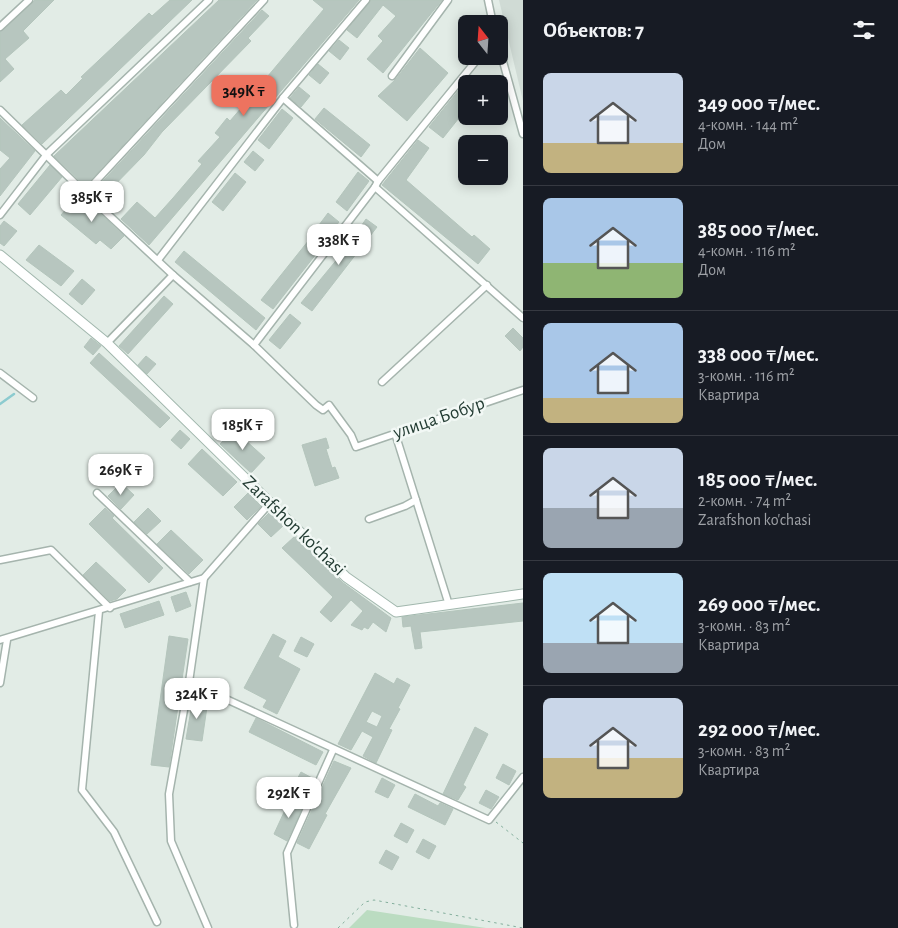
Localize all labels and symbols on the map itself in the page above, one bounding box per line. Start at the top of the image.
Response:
north arrow [458,15,508,65]
pin: 349K ₸ [203,74,285,117]
pin: 385K ₸ [51,180,133,223]
pin: 338K ₸ [298,224,380,266]
street label: улица Бобур [390,393,487,443]
pin: 185K ₸ [202,408,284,451]
pin: 269K ₸ [80,454,162,496]
street label: Zarafshon ko'chasi [239,472,349,580]
pin: 324K ₸ [156,678,238,720]
pin: 292K ₸ [248,776,330,819]

